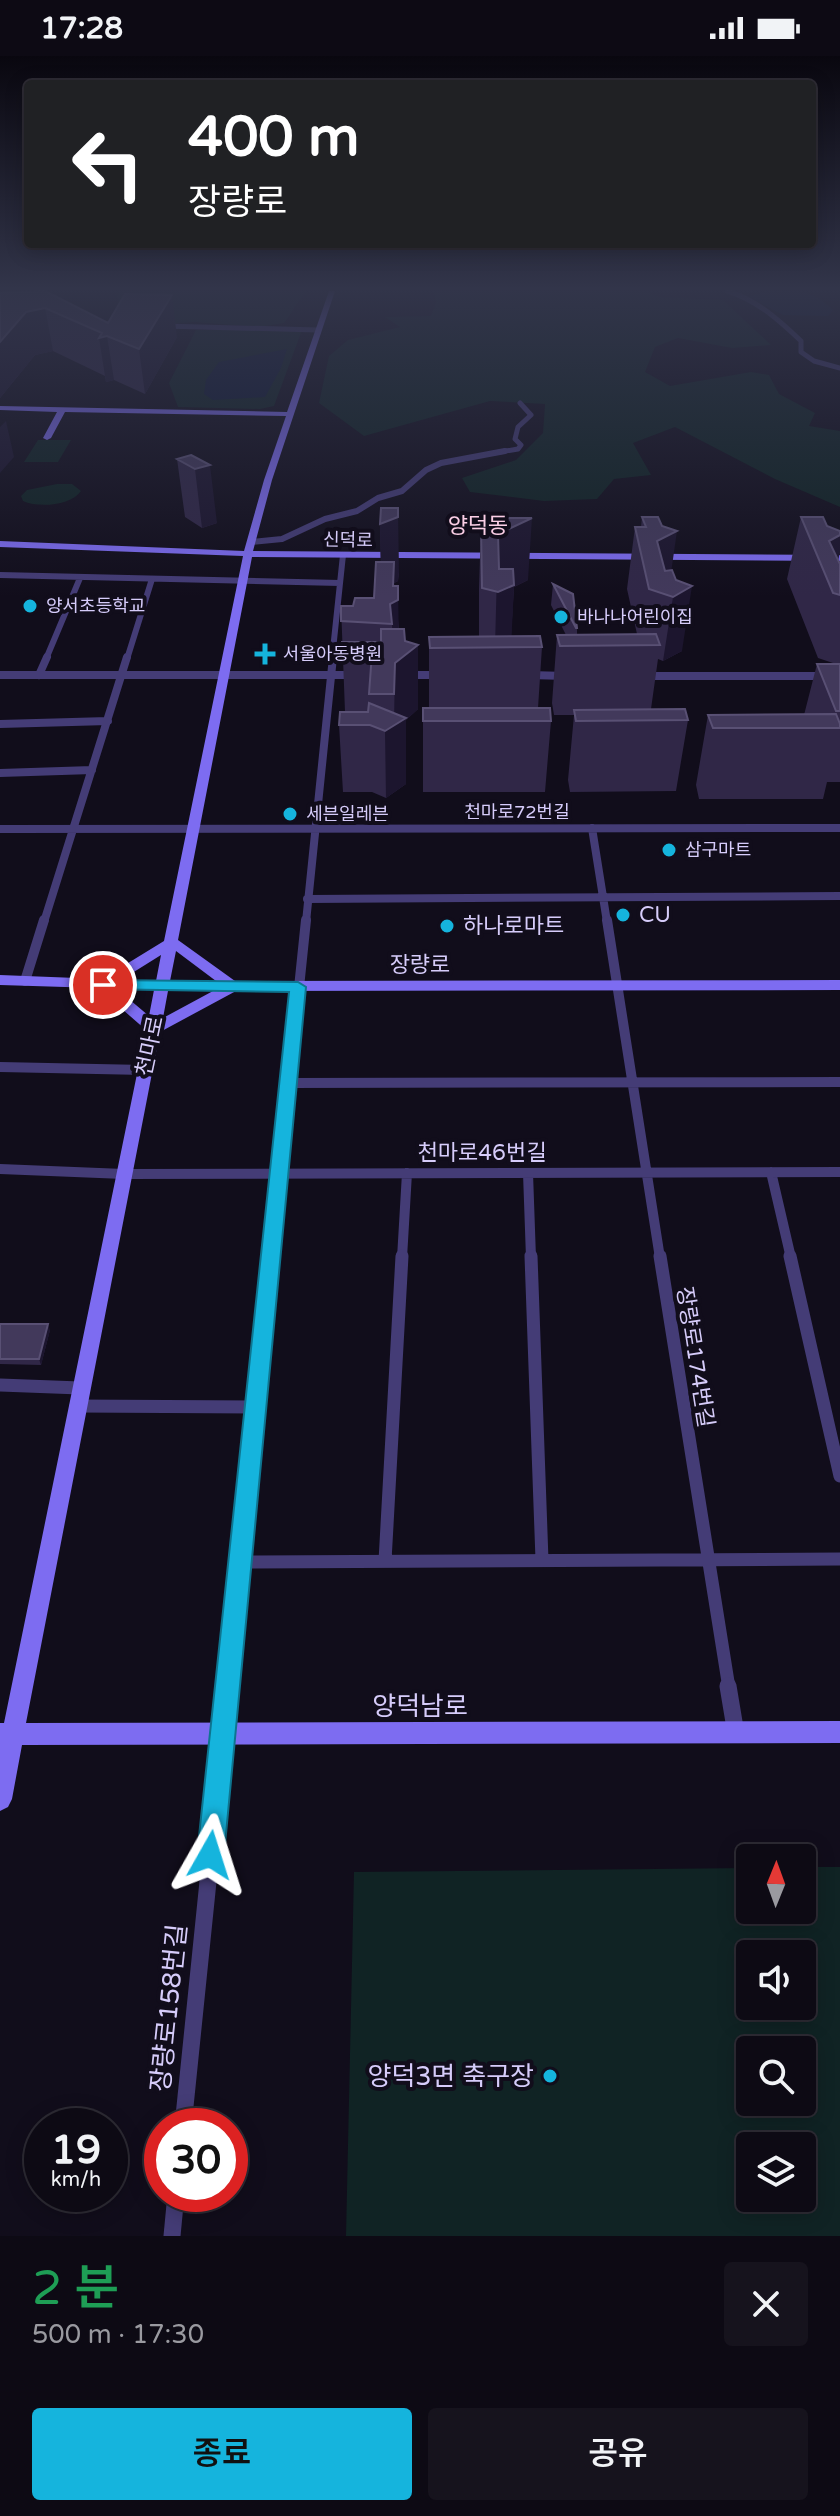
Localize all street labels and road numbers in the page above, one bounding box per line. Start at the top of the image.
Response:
street label: 신덕로 [323,529,373,551]
street label: 천마로72번길 [464,801,570,823]
street label: 장량로 [390,952,450,978]
street label: 천마로 [131,1014,169,1078]
street label: 천마로46번길 [418,1140,546,1166]
street label: 장량로174번길 [671,1285,719,1429]
street label: 양덕남로 [372,1691,468,1722]
street label: 장량로158번길 [145,1923,193,2093]

